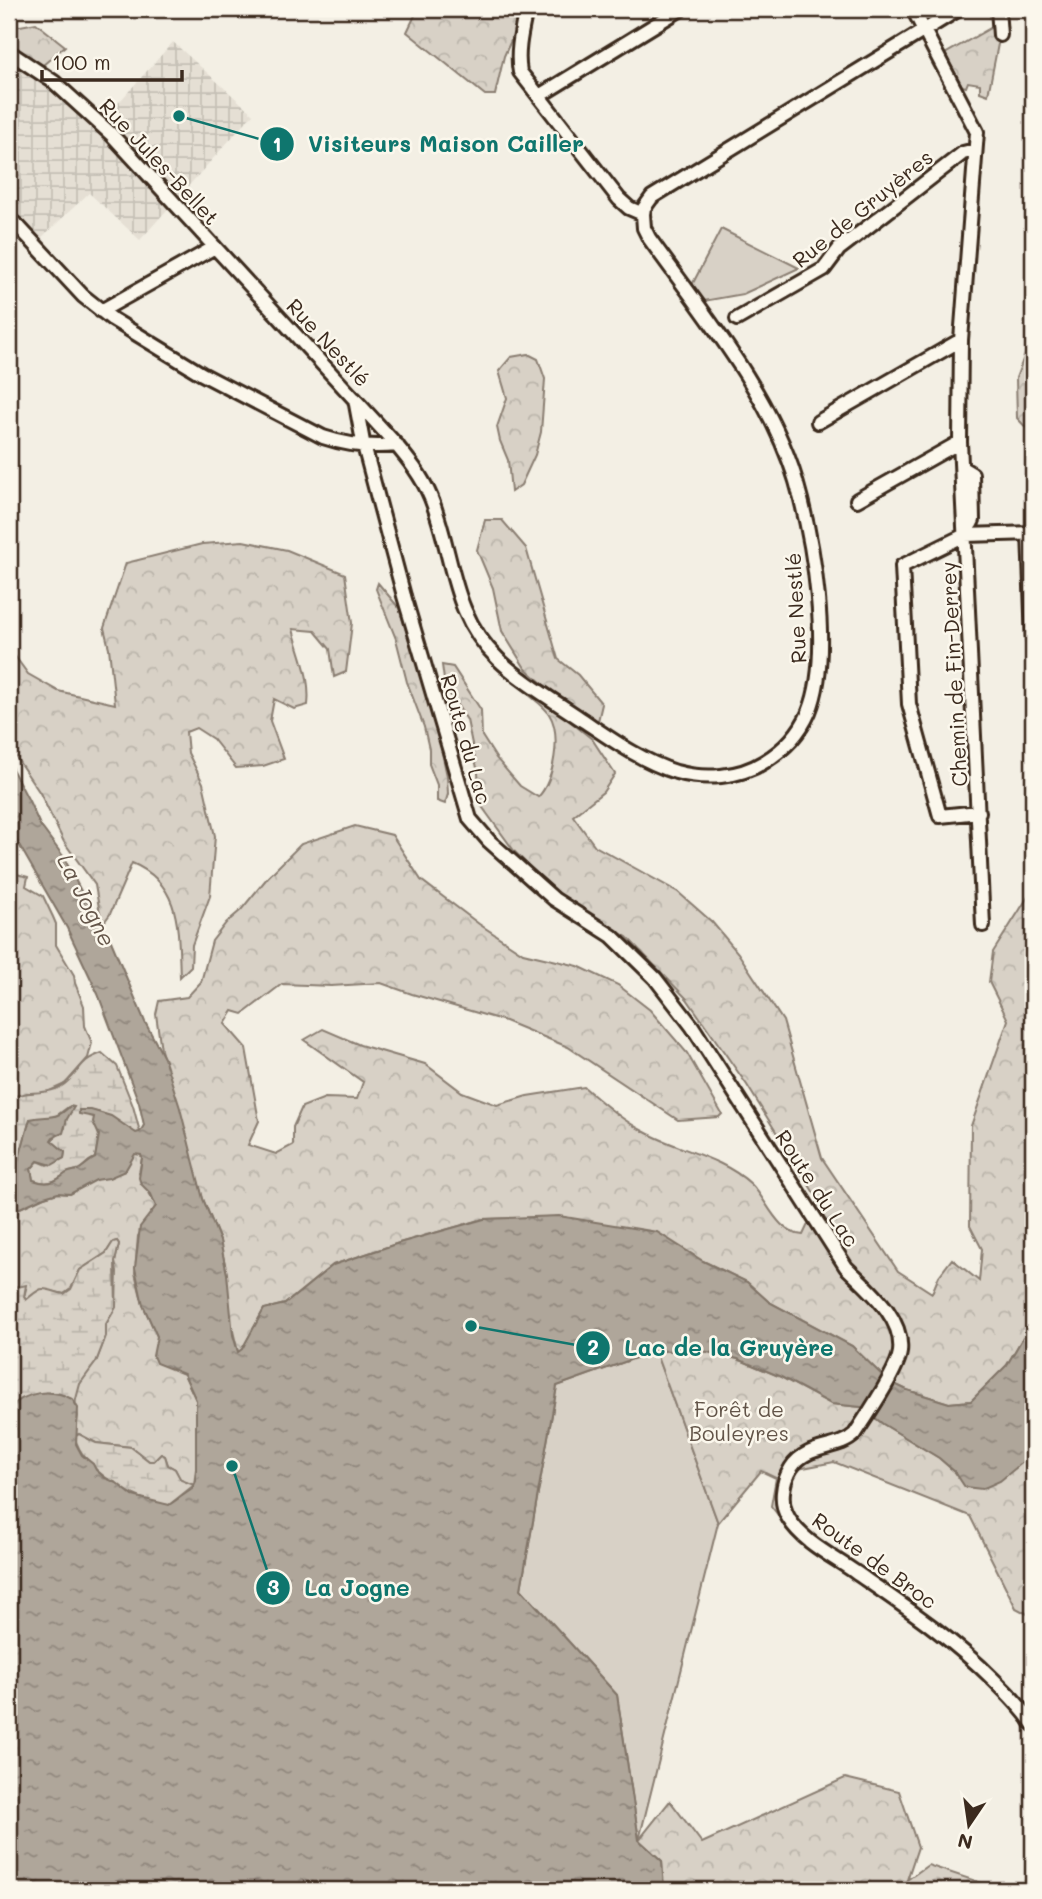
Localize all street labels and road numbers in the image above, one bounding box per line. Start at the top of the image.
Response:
street label: Rue Jules-Bellet [94,92,226,230]
street label: Rue de Gruyères [786,143,938,273]
street label: Rue Nestlé [281,292,377,392]
street label: Rue Nestlé [779,552,811,664]
street label: Chemin de Fin-Derrey [934,561,972,787]
street label: Route du Lac [436,671,498,807]
street label: Route du Lac [770,1124,866,1252]
street label: Route de Broc [807,1506,943,1614]

